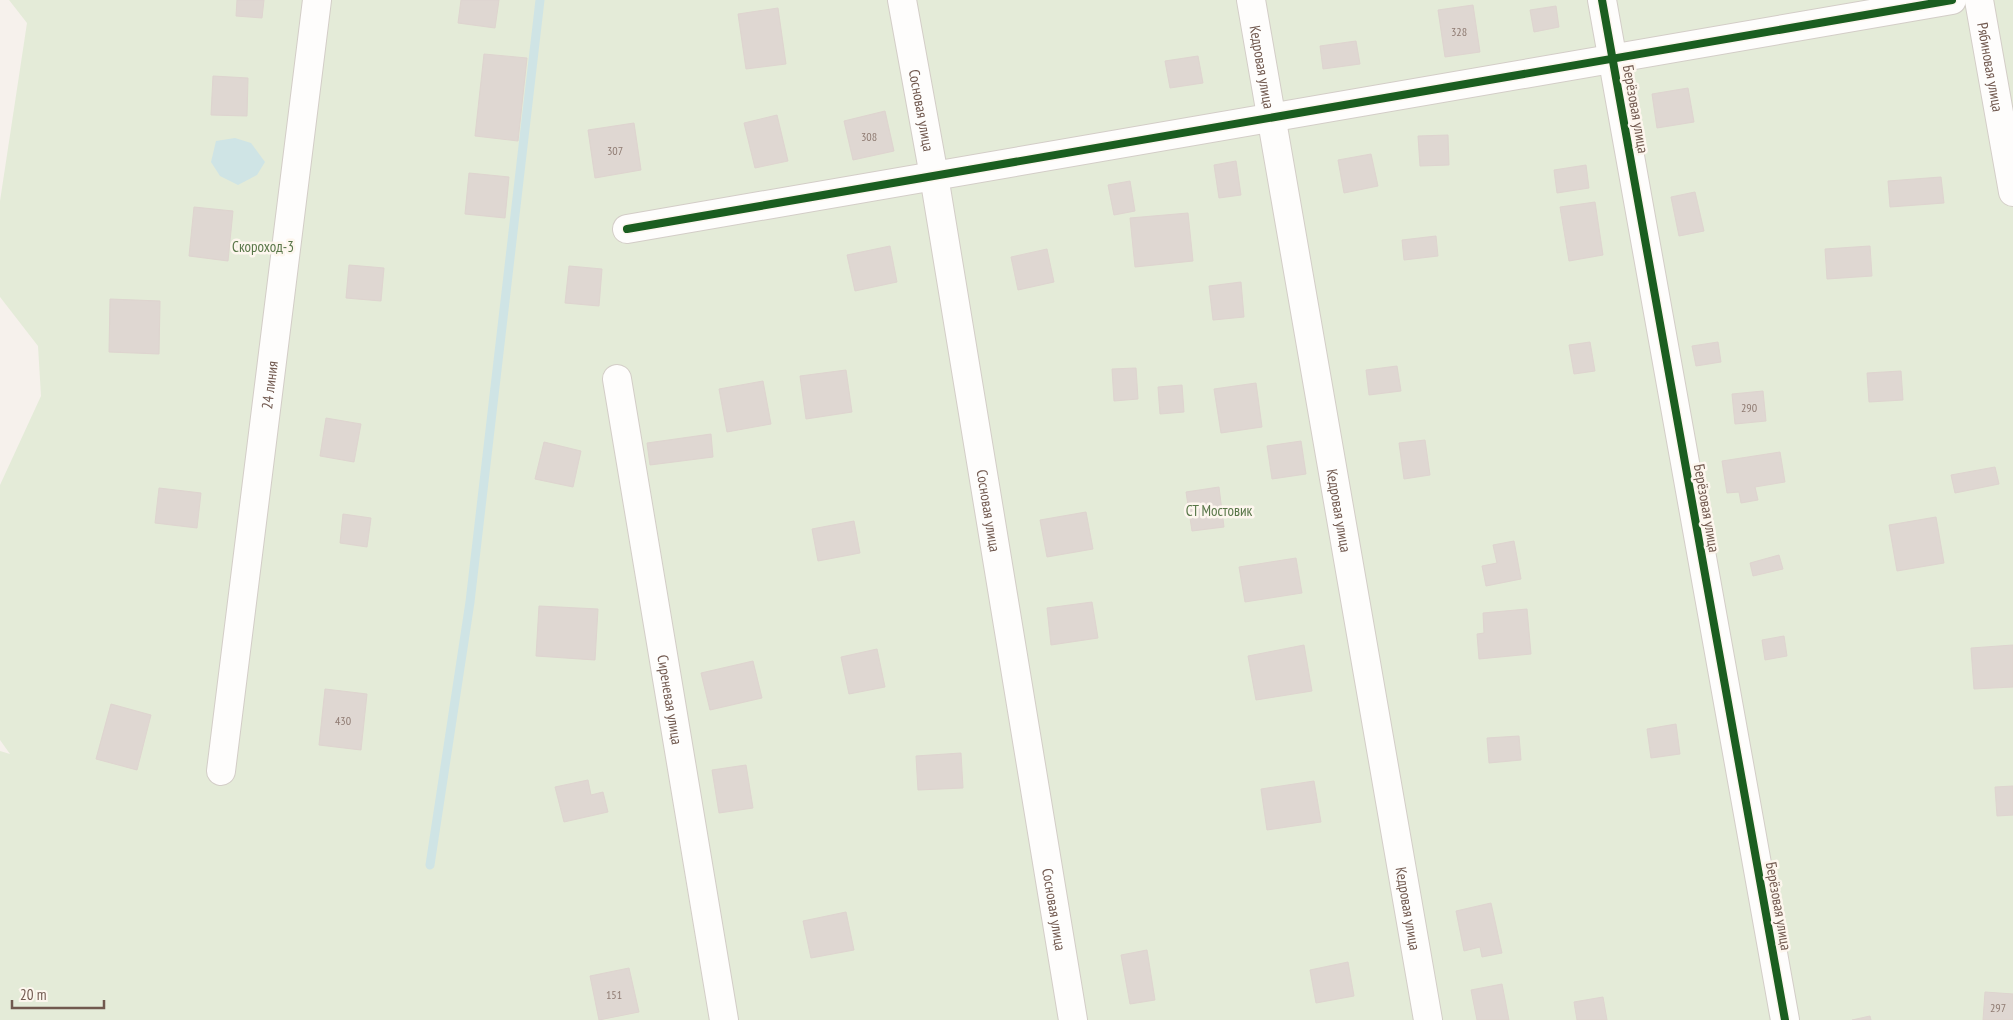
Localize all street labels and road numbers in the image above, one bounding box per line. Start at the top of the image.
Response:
street label: Рябиновая улица [1974,21,2008,113]
street label: Кедровая улица [1246,24,1279,110]
street label: Берёзовая улица [1619,63,1653,155]
street label: Сосновая улица [905,68,939,153]
street label: 24 линия [257,360,282,410]
street label: Берёзовая улица [1690,462,1724,554]
street label: Кедровая улица [1323,467,1356,553]
street label: Сосновая улица [973,468,1005,553]
street label: Сиреневая улица [654,653,687,746]
street label: Берёзовая улица [1762,860,1796,952]
street label: Кедровая улица [1392,865,1425,951]
street label: Сосновая улица [1039,867,1071,952]

